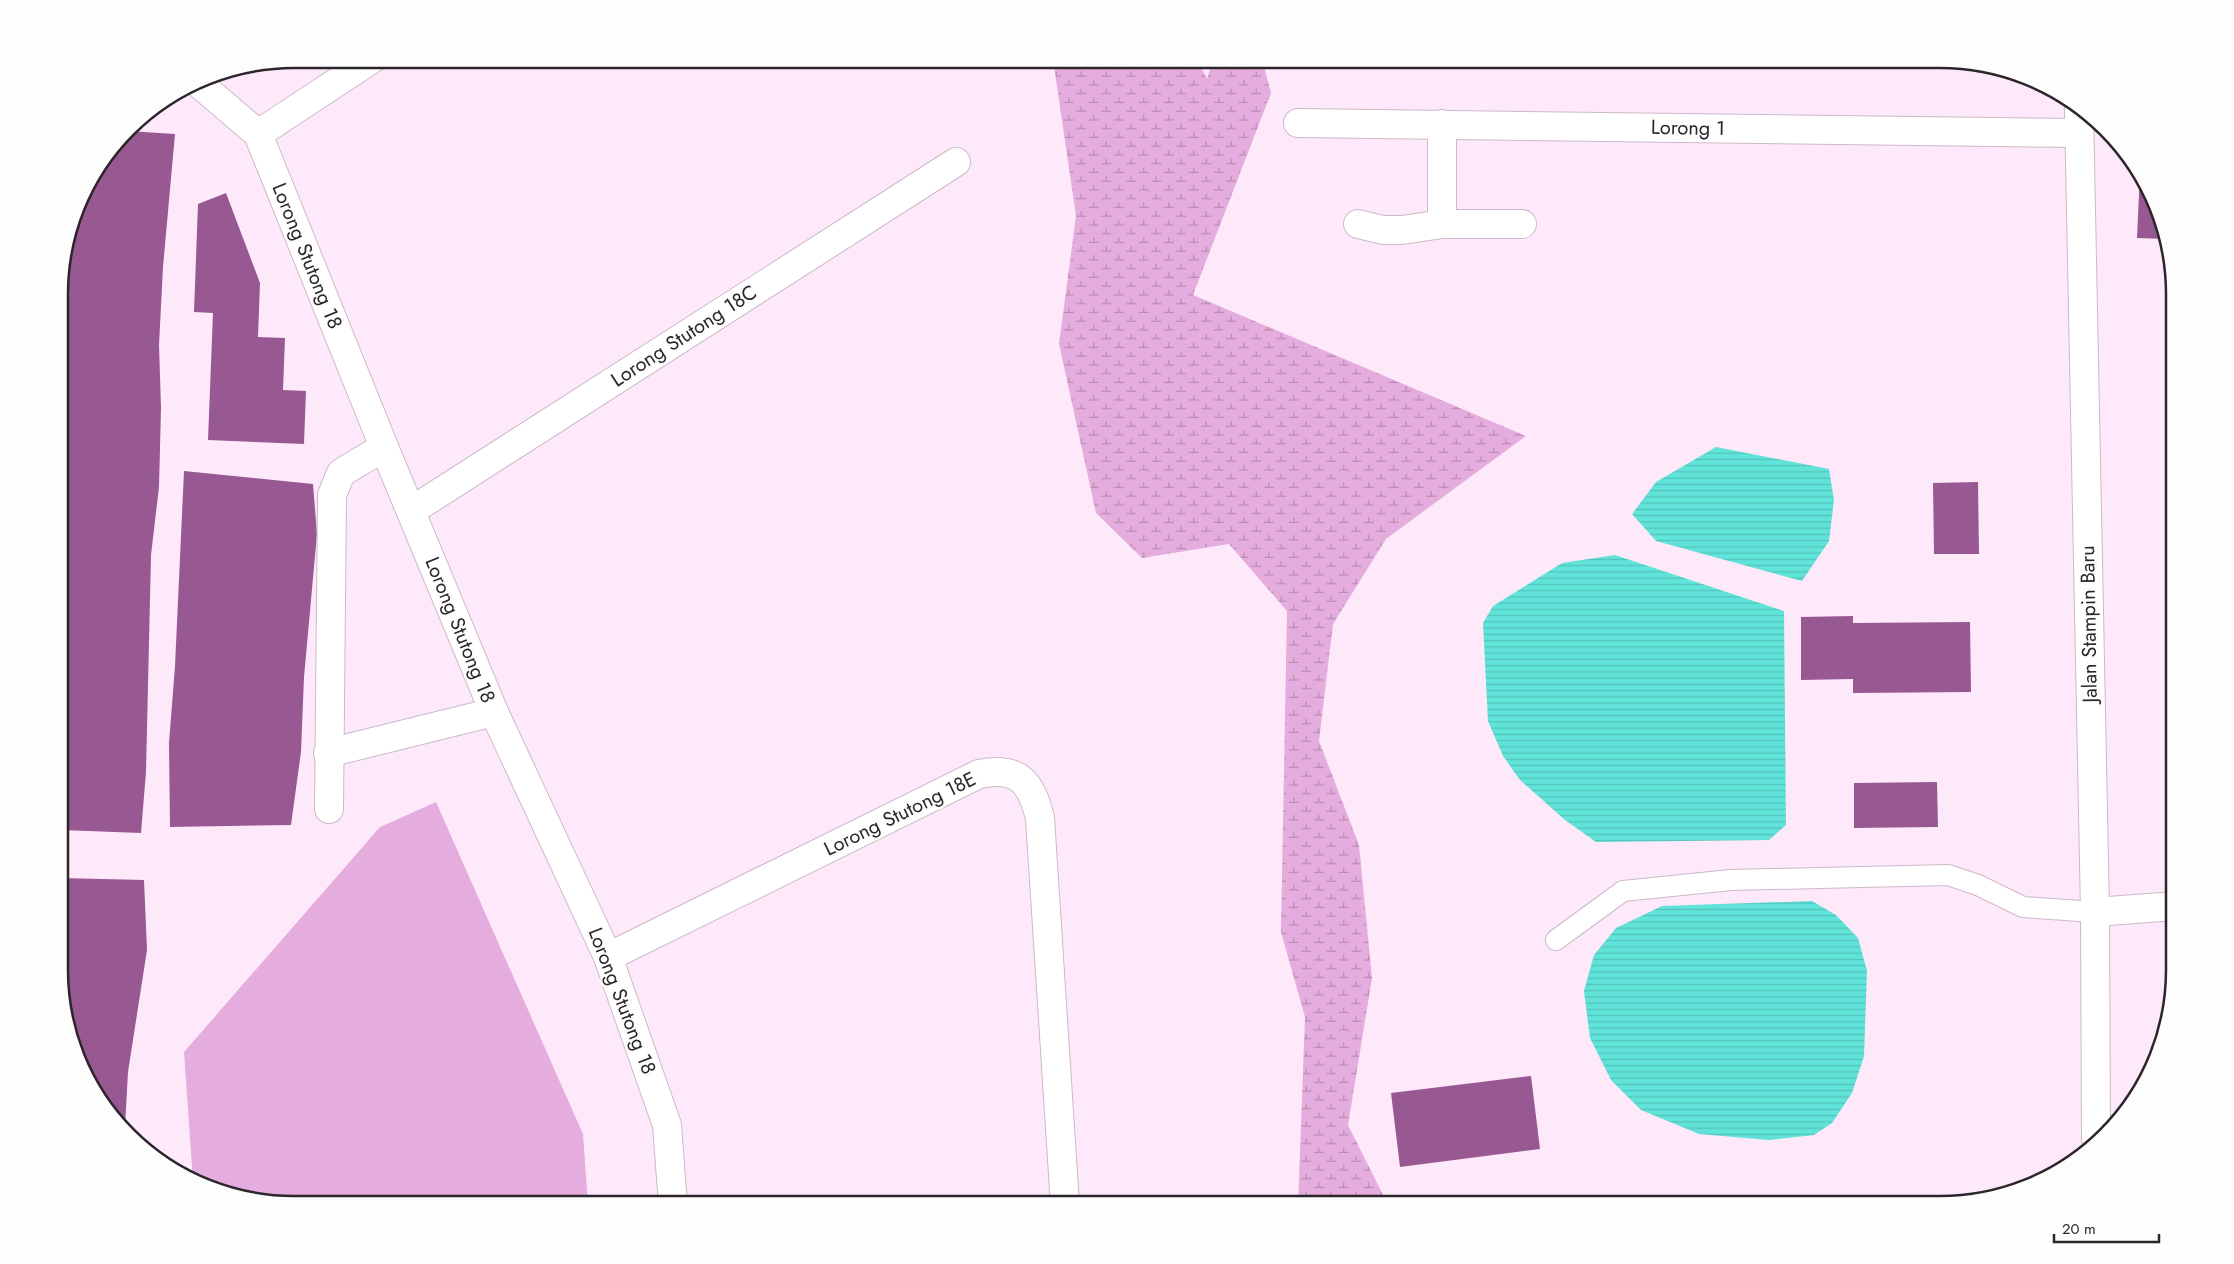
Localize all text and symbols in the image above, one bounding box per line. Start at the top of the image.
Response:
street label: Lorong 1 [1651,113,1725,143]
street label: Lorong Stutong 18 [265,179,349,333]
street label: Lorong Stutong 18C [605,278,763,394]
street label: Jalan Stampin Baru [2073,545,2105,706]
street label: Lorong Stutong 18 [418,553,502,707]
street label: Lorong Stutong 18E [819,765,981,863]
street label: Lorong Stutong 18 [581,923,663,1079]
scale bar [2054,1212,2159,1244]
text: 20 m [2062,1218,2096,1240]

